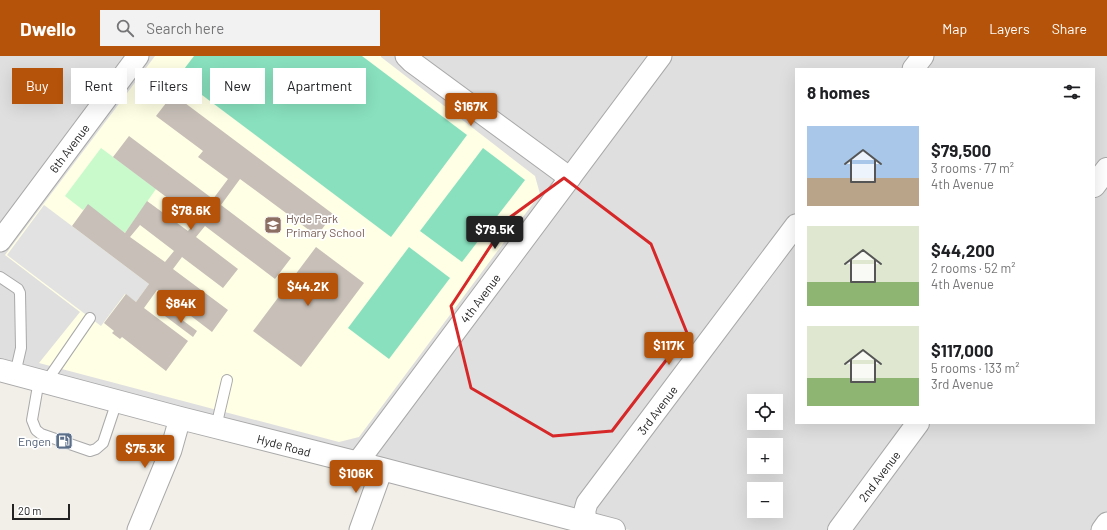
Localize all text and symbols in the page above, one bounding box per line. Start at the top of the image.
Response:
search box [100,10,380,46]
text: Dwello [20,17,76,40]
icon: search [114,17,136,39]
text: Search here [146,19,224,37]
text: Map [942,20,967,37]
text: Layers [989,20,1030,37]
text: Share [1052,20,1087,37]
chip: Buy [12,68,63,104]
chip: Rent [71,68,127,104]
chip: Filters [135,68,202,104]
chip: New [210,68,265,104]
chip: Apartment [273,68,366,104]
icon: filters [1061,81,1083,103]
text: 8 homes [807,82,870,102]
pin: $167K [443,93,499,127]
text: $167K [454,98,488,114]
street label: 6th Avenue [46,121,92,175]
text: $79,500 [931,140,991,160]
icon: home [839,142,887,190]
text: 3 rooms · 77 m² [931,160,1014,176]
text: 4th Avenue [931,176,994,192]
pin: $78.6K [158,197,224,231]
text: $78.6K [171,202,211,218]
place label: Hyde Park Primary School [286,211,365,239]
school or university icon: Hyde Park Primary School [263,215,283,235]
pin: $79.5K [462,216,528,250]
text: $79.5K [475,221,515,237]
text: $44,200 [931,240,995,260]
icon: home [839,242,887,290]
text: 2 rooms · 52 m² [931,260,1016,276]
street label: 4th Avenue [457,271,503,325]
pin: $44.2K [275,273,341,307]
text: 4th Avenue [931,276,994,292]
text: $44.2K [287,278,329,294]
pin: $84K [157,290,205,324]
text: $84K [166,295,196,311]
pin: $117K [641,332,697,366]
text: $117K [653,337,685,353]
text: $117,000 [931,340,993,360]
icon: home [839,342,887,390]
text: 5 rooms · 133 m² [931,360,1020,376]
text: 3rd Avenue [931,376,993,392]
street label: 3rd Avenue [634,383,680,437]
map controls [747,394,783,518]
button: locate [747,394,783,430]
fuel station icon: Engen [54,431,74,451]
street label: Hyde Road [256,431,312,459]
place label: Engen [18,434,51,448]
pin: $75.3K [112,435,178,469]
button: + [747,438,783,474]
text: $75.3K [125,440,165,456]
street label: 2nd Avenue [855,448,903,504]
pin: $106K [328,460,384,494]
text: $106K [339,465,373,481]
button: − [747,482,783,518]
scale bar [12,502,70,521]
text: 20 m [18,504,41,517]

